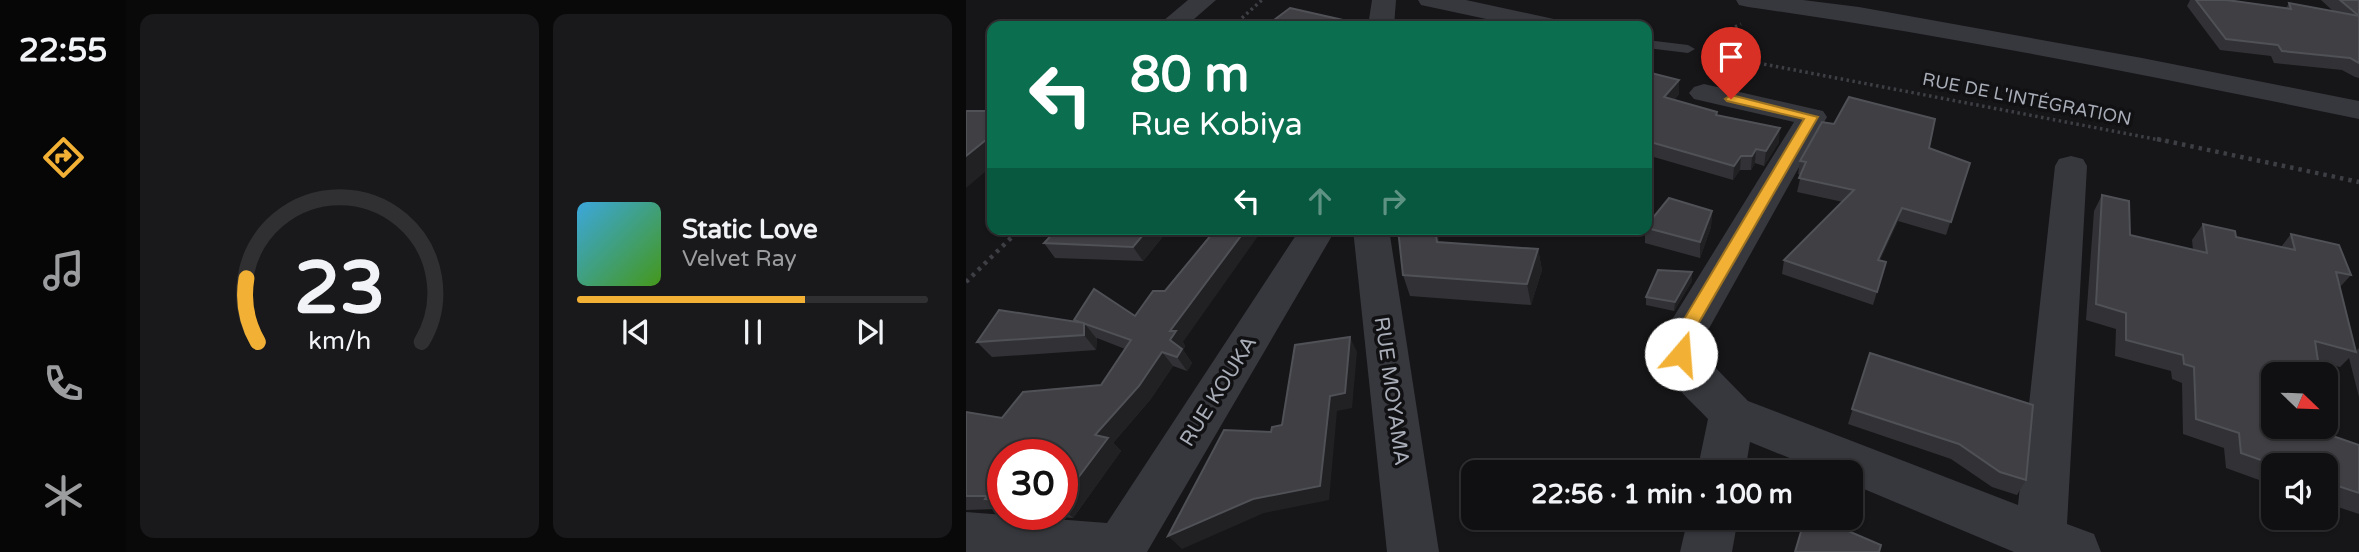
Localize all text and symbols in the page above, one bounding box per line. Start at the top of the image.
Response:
pin [1701,27,1761,99]
text: 22:55 [19,32,107,70]
icon: arrive [1712,38,1750,76]
text: 80 m [1130,46,1249,105]
icon: left [1015,49,1106,140]
street label: RUE DE L'INTÉGRATION [1921,68,2133,130]
text: Rue Kobiya [1130,106,1303,144]
icon: directions [39,133,88,182]
icon: left [1228,182,1266,220]
icon: ahead [1301,182,1339,220]
icon: right [1374,182,1412,220]
text: Static Love [682,214,818,245]
text: 23 [294,245,385,333]
text: Velvet Ray [682,245,797,273]
icon: music [39,246,88,295]
icon: previous [617,313,655,351]
icon: pause [734,313,772,351]
icon: next [851,313,889,351]
street label: RUE MOYAMA [1369,315,1414,467]
position arrow [1644,317,1718,391]
text: km/h [308,326,371,356]
street label: RUE KOUKA [1175,331,1262,451]
icon: phone [39,359,88,408]
north arrow [2261,362,2338,439]
map controls [2261,362,2338,530]
speed limit sign: 30 [987,439,1078,530]
button: sound [2261,453,2338,530]
icon: climate [39,471,88,520]
text: 22:56 · 1 min · 100 m [1531,479,1793,510]

